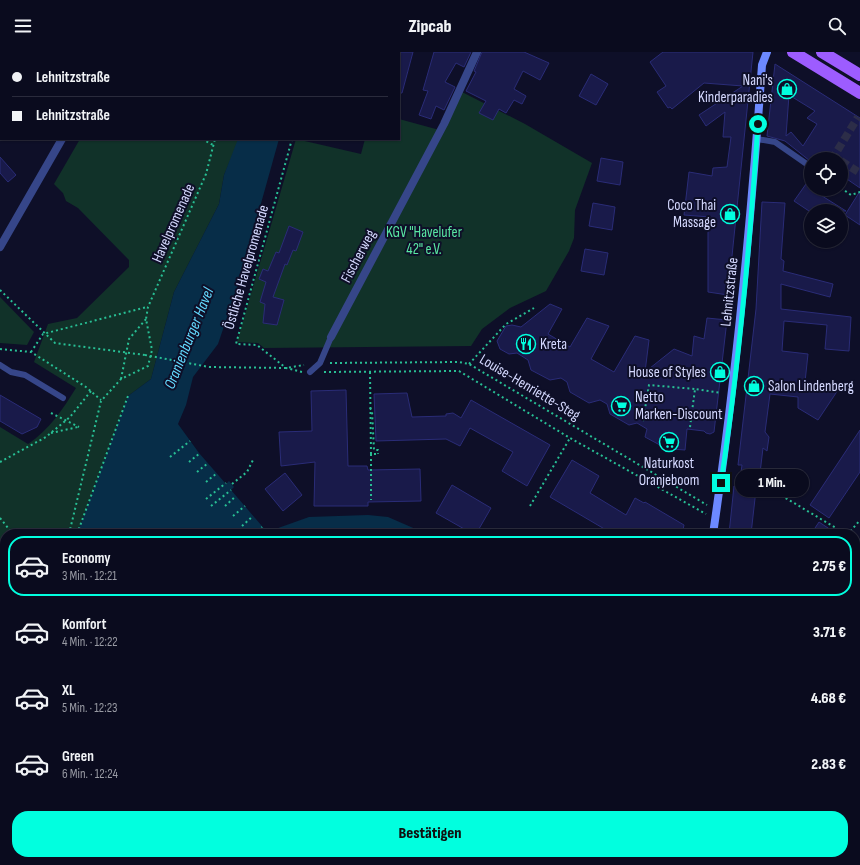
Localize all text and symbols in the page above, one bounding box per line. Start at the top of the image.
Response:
icon: menu [12,15,34,37]
icon: search [826,15,848,37]
text: Zipcab [408,16,452,37]
text: Lehnitzstraße [36,68,110,87]
place label: Nani's Kinderparadies [698,71,773,107]
shop icon: Nani's Kinderparadies [776,78,798,100]
text: Lehnitzstraße [36,106,110,125]
route start [749,115,767,133]
map controls [804,152,848,248]
button: locate [804,152,848,196]
street label: Havelpromenade [148,181,199,266]
place label: Coco Thai Massage [667,196,716,232]
street label: Östliche Havelpromenade [220,203,273,332]
shop icon: Coco Thai Massage [719,203,741,225]
button: layers [804,204,848,248]
park label: KGV "Havelufer 42" e.V. [386,223,463,259]
street label: Fischerweg [337,226,380,286]
street label: Lehnitzstraße [716,257,743,327]
water label: Oranienburger Havel [160,284,219,392]
restaurant icon: Kreta [515,333,537,355]
place label: Kreta [540,335,567,354]
street label: Louise-Henriette-Steg [476,350,584,425]
shop icon: House of Styles [709,361,731,383]
place label: House of Styles [628,363,706,382]
shop icon: Salon Lindenberg [743,375,765,397]
place label: Salon Lindenberg [768,377,854,396]
place label: Netto Marken-Discount [635,388,723,424]
supermarket icon: Netto Marken-Discount [610,395,632,417]
supermarket icon: Naturkost Oranjeboom [658,431,680,453]
place label: Naturkost Oranjeboom [639,454,699,490]
callout: 1 Min. [735,469,809,497]
route end [712,474,730,492]
text: 1 Min. [758,475,786,491]
icon: car [14,548,50,584]
text: Economy [62,549,111,568]
text: 2.75 € [813,557,846,576]
text: 3 Min. · 12:21 [62,568,117,584]
icon: car [14,614,50,650]
text: Komfort [62,615,106,634]
text: 3.71 € [813,623,846,642]
text: 4 Min. · 12:22 [62,634,118,650]
icon: car [14,680,50,716]
text: XL [62,681,75,700]
text: 4.68 € [811,689,846,708]
text: 5 Min. · 12:23 [62,700,118,716]
icon: car [14,746,50,782]
text: Green [62,747,94,766]
text: 2.83 € [811,755,846,774]
text: 6 Min. · 12:24 [62,766,118,782]
button: Bestätigen [12,811,848,857]

